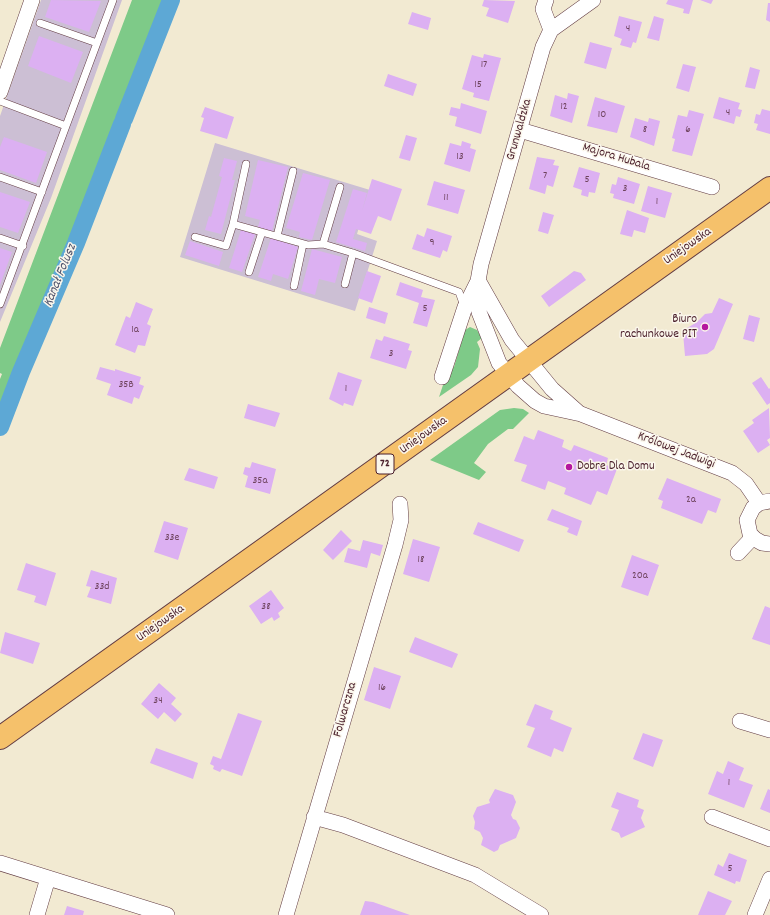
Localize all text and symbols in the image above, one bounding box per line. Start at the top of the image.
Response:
house number: 4 [626,22,630,36]
house number: 17 [481,58,487,72]
house number: 15 [474,78,482,92]
street label: Grunwaldzka [504,98,536,162]
house number: 12 [560,100,568,114]
house number: 4 [726,106,730,120]
house number: 10 [598,108,606,122]
house number: 8 [643,123,647,137]
house number: 6 [685,123,691,137]
street label: Majora Hubala [580,140,652,176]
house number: 13 [456,150,464,164]
house number: 7 [543,169,547,183]
house number: 5 [584,173,590,187]
house number: 3 [623,182,627,196]
house number: 11 [444,191,448,205]
house number: 1 [656,195,658,209]
street label: Uniejowska [661,225,715,269]
house number: 9 [429,236,435,250]
water label: Kanał Folusz [41,242,81,310]
house number: 5 [422,302,428,316]
place label: Biuro rachunkowe PIT [620,312,697,343]
marker: Biuro rachunkowe PIT [700,322,710,332]
house number: 1a [131,323,139,337]
house number: 3 [389,347,393,361]
house number: 35B [118,378,134,392]
house number: 1 [345,382,347,396]
street label: Uniejowska [397,414,451,458]
street label: Królowej Jadwigi [635,429,717,473]
road number: 72 [376,454,394,474]
place label: Dobre Dla Domu [577,459,655,475]
marker: Dobre Dla Domu [564,462,574,472]
house number: 35a [252,474,268,488]
house number: 2a [686,493,696,507]
house number: 33e [165,531,179,545]
house number: 18 [418,553,424,567]
house number: 20a [632,569,648,583]
house number: 33d [95,580,109,594]
house number: 38 [261,600,271,614]
street label: Uniejowska [134,602,188,646]
street label: Folwarczna [331,681,361,739]
house number: 16 [378,681,386,695]
house number: 34 [153,694,163,708]
house number: 1 [728,776,730,790]
house number: 5 [727,862,733,876]

